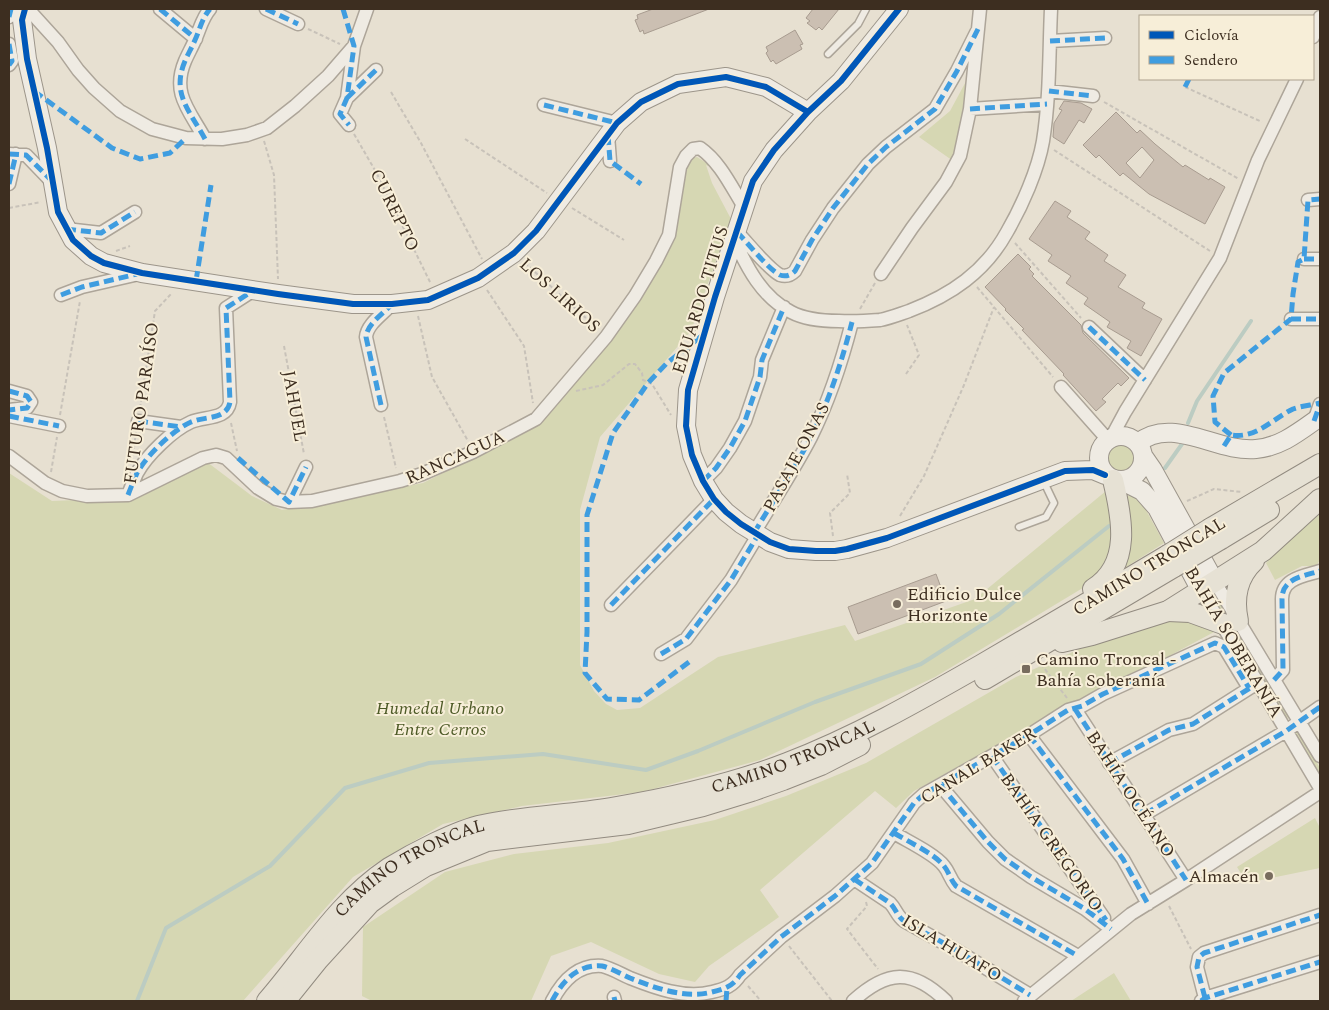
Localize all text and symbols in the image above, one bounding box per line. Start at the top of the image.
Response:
legend [1139,15,1314,80]
text: Ciclovía [1184,24,1239,47]
text: Sendero [1184,49,1238,72]
street label: CUREPTO [363,164,426,256]
street label: EDUARDO TITUS [665,223,736,377]
street label: LOS LIRIOS [513,251,606,339]
street label: FUTURO PARAÍSO [117,320,166,486]
street label: JAHUEL [275,368,314,444]
street label: PASAJE ONAS [756,398,837,517]
street label: RANCAGUA [401,423,509,491]
street label: CAMINO TRONCAL [1068,510,1231,623]
street label: BAHÍA SOBERANÍA [1178,561,1290,723]
place label: Edificio Dulce Horizonte [907,581,1021,629]
marker: Edificio Dulce Horizonte [891,598,903,610]
place label: Camino Troncal - Bahía Soberanía [1036,646,1176,694]
marker: Camino Troncal - Bahía Soberanía [1020,663,1032,675]
park label: Humedal Urbano Entre Cerros [376,695,504,743]
street label: CAMINO TRONCAL [708,712,880,801]
street label: CANAL BAKER [915,720,1041,811]
street label: BAHÍA OCÉANO [1079,725,1182,863]
street label: BAHÍA GREGORIO [994,767,1110,917]
street label: CAMINO TRONCAL [328,812,488,924]
place label: Almacén [1188,863,1259,890]
marker: Almacén [1263,870,1275,882]
street label: ISLA HUAFO [896,908,1007,989]

